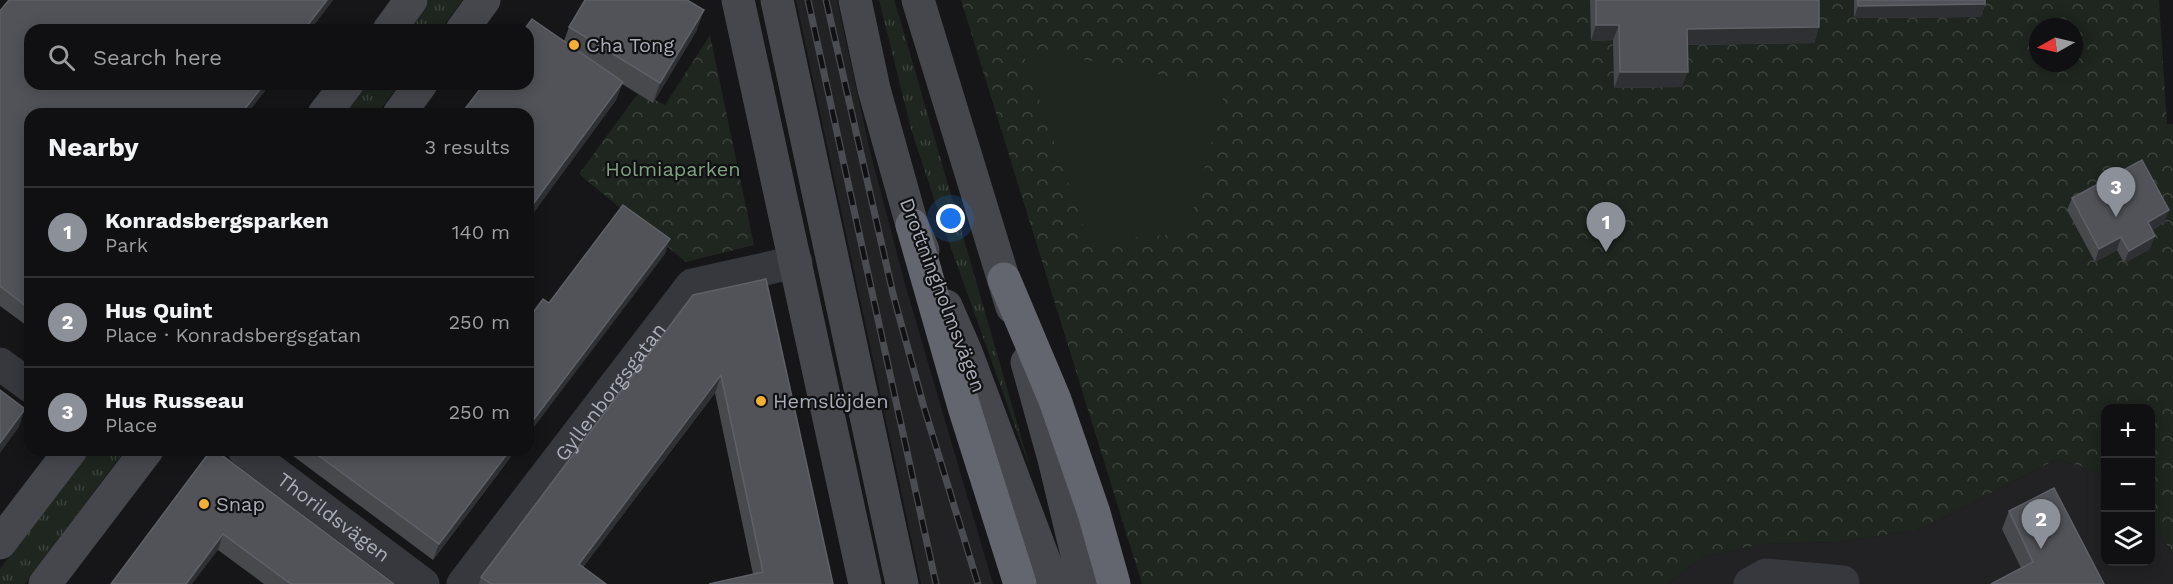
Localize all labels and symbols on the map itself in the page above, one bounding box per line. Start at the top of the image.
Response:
north arrow [2029,18,2083,72]
place label: Cha Tong [586,33,674,57]
marker: Cha Tong [567,38,581,52]
park label: Holmiaparken [605,157,741,181]
pin: 3 [2096,168,2136,217]
street label: Drottningholmsvägen [895,195,991,395]
pin: 1 [1586,202,1626,252]
your location [936,204,965,233]
street label: Gyllenborgsgatan [550,318,671,466]
place label: Hemslöjden [773,389,889,413]
marker: Hemslöjden [754,394,768,408]
street label: Thorildsvägen [273,467,395,567]
place label: Snap [216,492,265,516]
marker: Snap [197,497,211,511]
pin: 2 [2022,500,2060,549]

